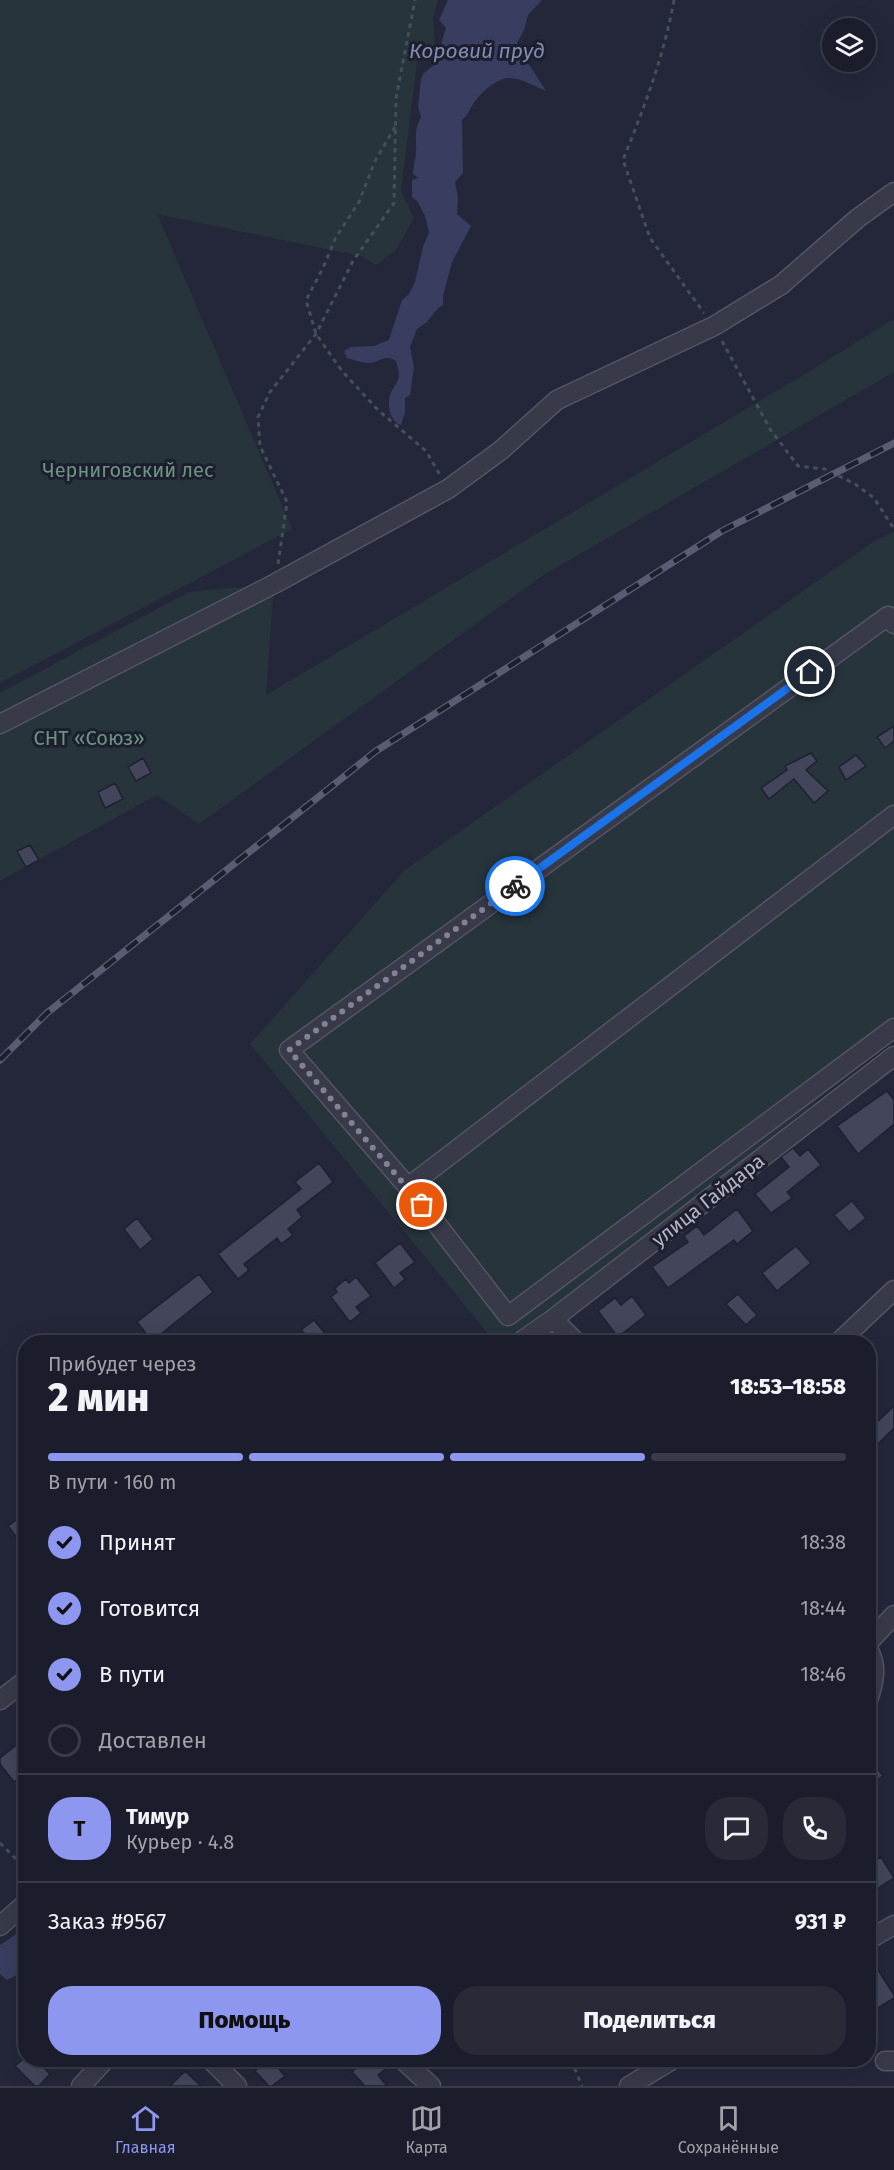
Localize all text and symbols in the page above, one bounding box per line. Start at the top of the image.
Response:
map controls [822,18,876,72]
button: layers [822,18,876,72]
water label: Коровий пруд [409,38,545,64]
park label: Черниговский лес [42,458,214,482]
pin [784,646,835,697]
icon: home [793,655,826,688]
park label: СНТ «Союз» [34,726,144,750]
courier [485,856,545,916]
icon: bike [499,870,532,903]
street label: улица Гайдара [647,1148,769,1252]
pin [396,1179,447,1230]
icon: bag [405,1188,438,1221]
text: Прибудет через [48,1352,197,1376]
text: 18:53–18:58 [730,1373,846,1400]
text: 2 мин [48,1375,149,1421]
text: В пути · 160 m [48,1470,176,1494]
icon: check [48,1526,81,1559]
text: Принят [99,1529,175,1556]
text: 18:38 [800,1530,846,1554]
icon: check [48,1592,81,1625]
text: Готовится [99,1595,200,1622]
text: 18:44 [800,1596,846,1620]
icon: check [48,1658,81,1691]
text: В пути [99,1661,165,1688]
text: 18:46 [800,1662,846,1686]
text: Доставлен [99,1727,207,1754]
button: chat [705,1797,768,1860]
button: phone [783,1797,846,1860]
text: Тимур [126,1803,189,1830]
text: Т [74,1815,85,1842]
text: Курьер · 4.8 [126,1830,234,1854]
text: Заказ #9567 [48,1908,166,1935]
text: 931 ₽ [795,1908,846,1935]
button: Помощь [48,1986,441,2055]
button: Поделиться [453,1986,846,2055]
tab: Главная [115,2102,175,2157]
tab: Карта [405,2102,448,2157]
tab: Сохранённые [678,2102,779,2157]

